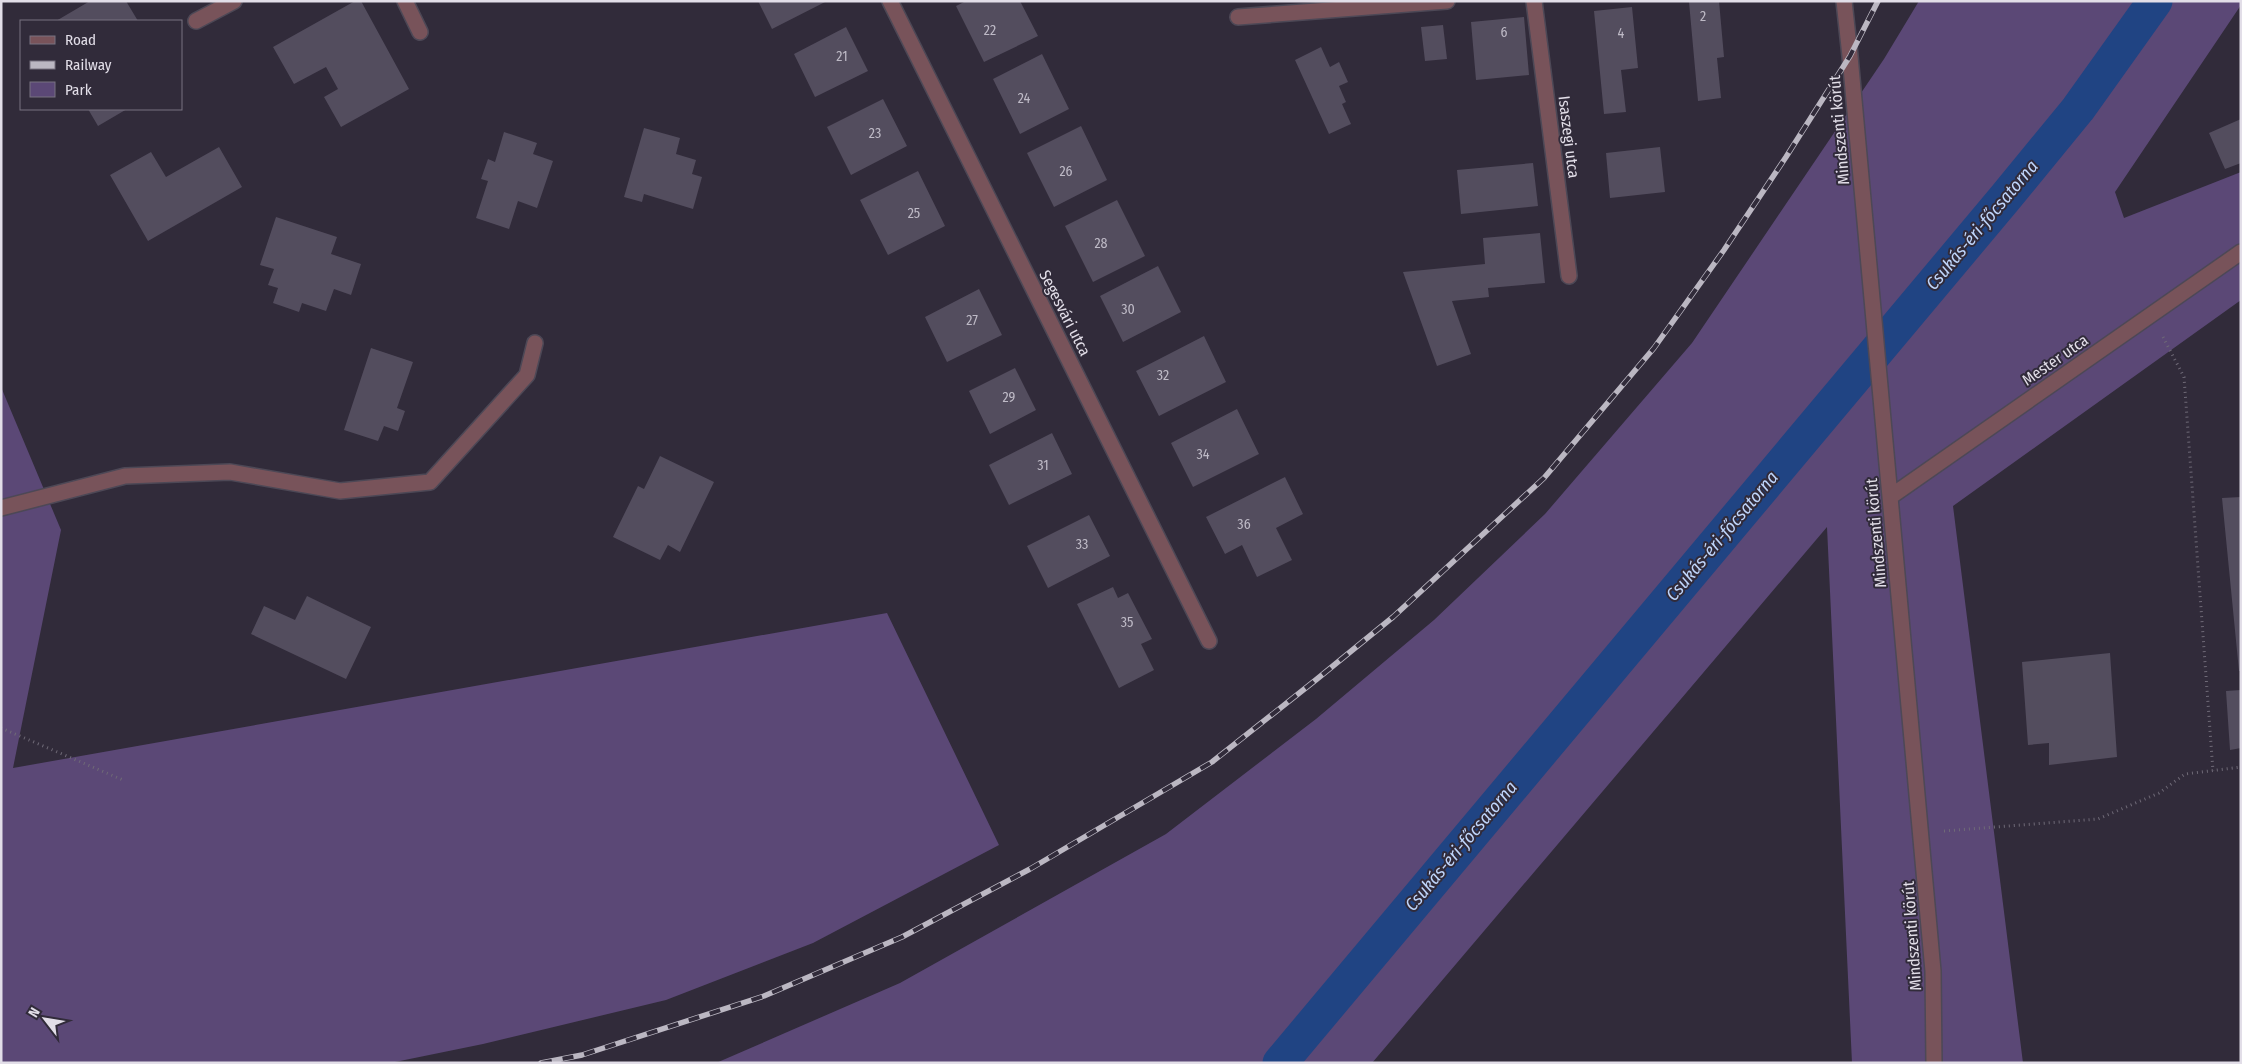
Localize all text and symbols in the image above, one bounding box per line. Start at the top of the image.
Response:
house number: 2 [1700,8,1706,25]
legend [20,20,182,110]
house number: 22 [984,22,996,39]
house number: 6 [1501,24,1508,41]
house number: 4 [1618,25,1625,42]
text: Road [65,31,96,49]
house number: 21 [836,48,848,65]
text: Railway [65,56,112,74]
street label: Mindszenti körút [1825,74,1853,185]
text: Park [65,81,92,99]
house number: 24 [1018,90,1031,107]
street label: Isaszegi utca [1555,95,1583,179]
house number: 23 [869,125,881,142]
water label: Csukás-éri-főcsatorna [1921,156,2043,294]
house number: 26 [1059,163,1073,180]
house number: 25 [908,205,920,222]
house number: 28 [1094,235,1108,252]
street label: Segesvári utca [1035,267,1095,359]
house number: 30 [1121,301,1135,318]
house number: 27 [966,312,978,329]
street label: Mester utca [2018,330,2092,390]
house number: 32 [1157,367,1169,384]
house number: 29 [1003,389,1016,406]
house number: 34 [1196,446,1210,463]
house number: 31 [1037,457,1049,474]
water label: Csukás-éri-főcsatorna [1661,467,1783,605]
street label: Mindszenti körút [1862,477,1890,588]
house number: 36 [1237,516,1251,533]
house number: 33 [1076,536,1088,553]
house number: 35 [1121,614,1133,631]
water label: Csukás-éri-főcsatorna [1400,777,1522,915]
street label: Mindszenti körút [1899,880,1925,991]
north arrow [20,994,70,1044]
text: N [25,1005,44,1021]

